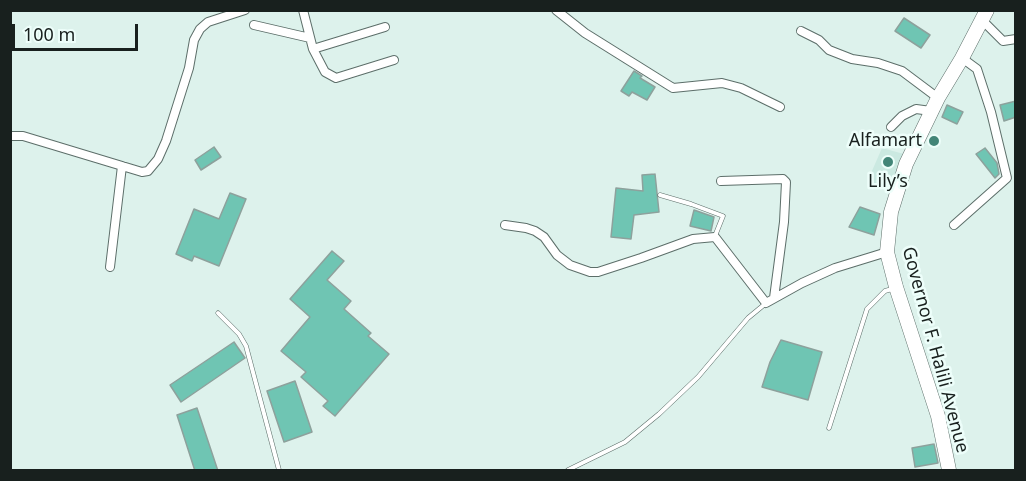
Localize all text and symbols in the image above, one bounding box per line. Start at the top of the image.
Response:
scale bar [15,12,141,50]
text: 100 m [23,22,75,46]
place label: Alfamart [849,130,922,152]
marker: Alfamart [927,134,941,148]
marker: Lily’s [881,155,895,169]
place label: Lily’s [868,171,908,193]
street label: Governor F. Halili Avenue [897,245,973,455]

